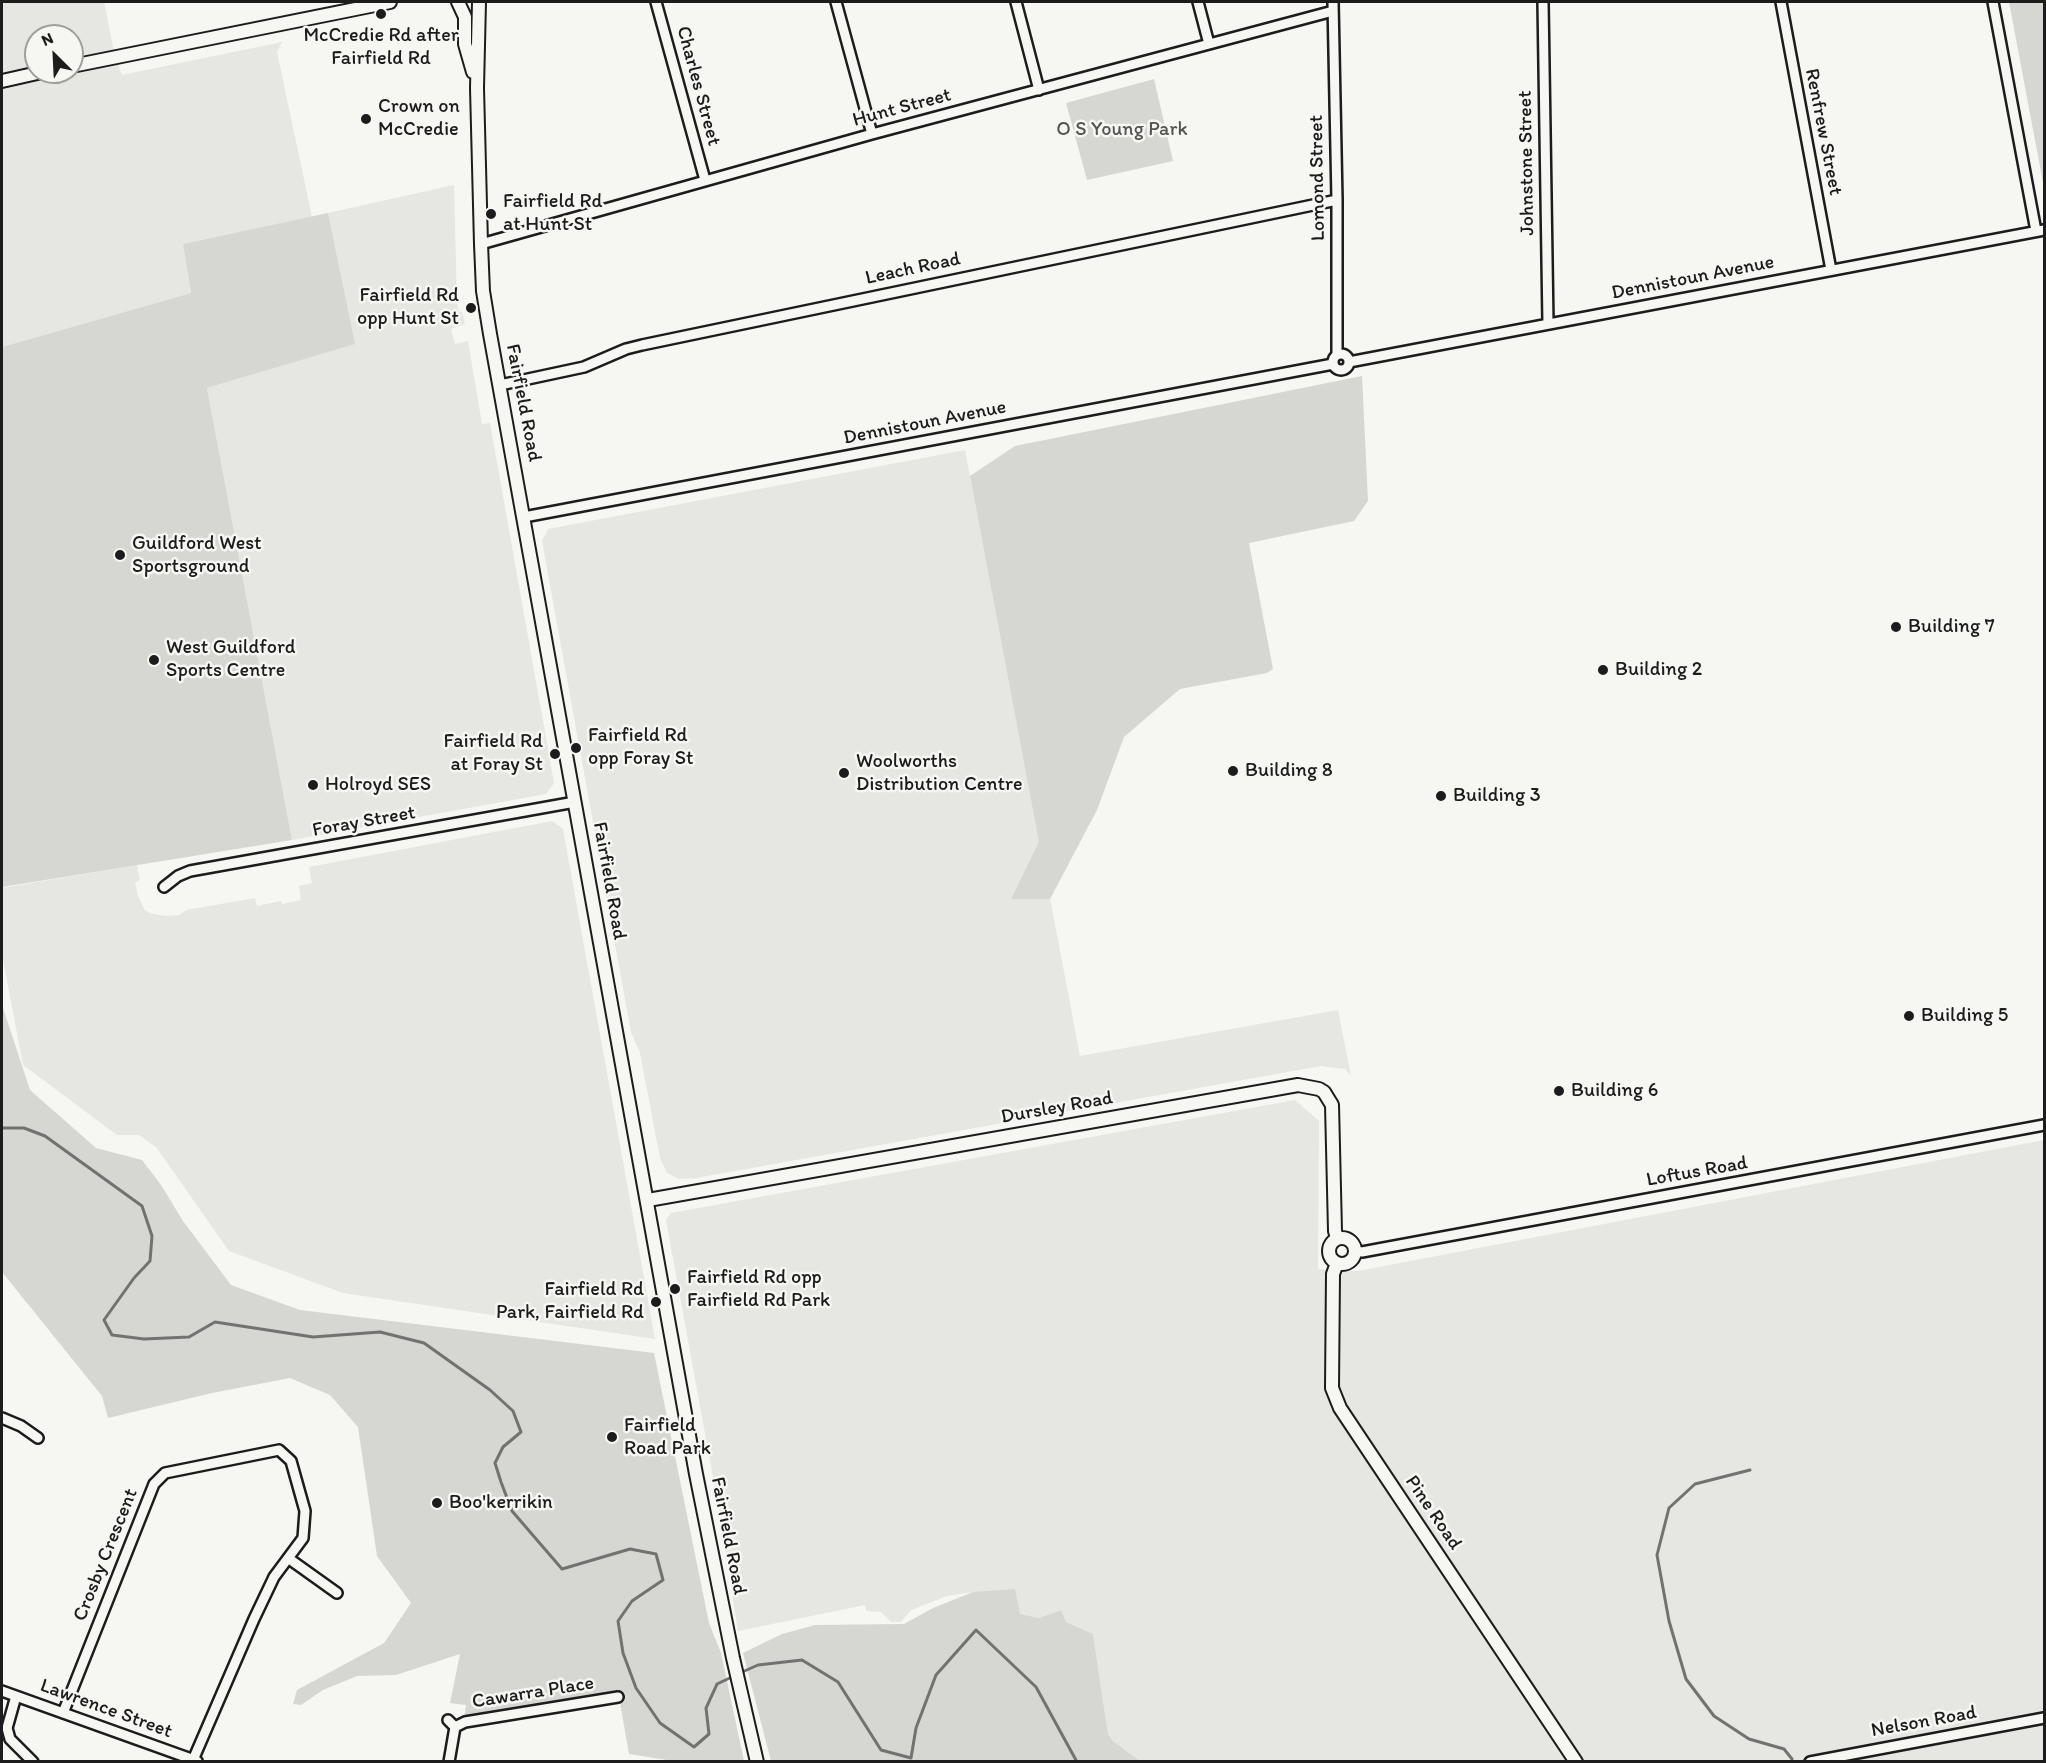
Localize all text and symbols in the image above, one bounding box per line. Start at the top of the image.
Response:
marker: McCredie Rd after Fairfield Rd [374,7,388,21]
street label: Charles Street [670,23,726,149]
north arrow [24,24,84,84]
place label: McCredie Rd after Fairfield Rd [303,24,459,71]
text: N [38,28,56,50]
street label: Renfrew Street [1799,67,1847,197]
street label: Hunt Street [850,83,954,133]
street label: Johnstone Street [1514,90,1540,236]
place label: Crown on McCredie [378,95,460,142]
marker: Crown on McCredie [359,112,373,126]
street label: Lomond Street [1305,115,1331,241]
park label: O S Young Park [1056,118,1188,142]
place label: Fairfield Rd at Hunt St [503,190,602,237]
marker: Fairfield Rd at Hunt St [484,207,498,221]
street label: Leach Road [863,247,963,291]
street label: Dennistoun Avenue [1610,250,1776,306]
place label: Fairfield Rd opp Hunt St [357,284,459,331]
marker: Fairfield Rd opp Hunt St [464,301,478,315]
street label: Fairfield Road [500,342,546,464]
street label: Dennistoun Avenue [842,395,1008,451]
place label: Guildford West Sportsground [132,532,262,579]
marker: Guildford West Sportsground [113,548,127,562]
place label: Building 7 [1908,615,1995,639]
marker: Building 7 [1889,620,1903,634]
place label: West Guildford Sports Centre [166,636,296,683]
marker: West Guildford Sports Centre [147,653,161,667]
place label: Building 2 [1615,658,1702,682]
marker: Building 2 [1596,663,1610,677]
place label: Fairfield Rd opp Foray St [588,724,693,771]
place label: Fairfield Rd at Foray St [444,730,543,777]
marker: Fairfield Rd opp Foray St [569,741,583,755]
marker: Fairfield Rd at Foray St [548,747,562,761]
place label: Woolworths Distribution Centre [856,750,1023,797]
place label: Building 8 [1245,759,1333,783]
marker: Building 8 [1226,764,1240,778]
marker: Woolworths Distribution Centre [837,766,851,780]
place label: Holroyd SES [325,773,431,797]
marker: Holroyd SES [306,778,320,792]
place label: Building 3 [1453,784,1541,808]
marker: Building 3 [1434,789,1448,803]
street label: Foray Street [311,801,417,843]
street label: Fairfield Road [587,820,631,942]
place label: Building 5 [1921,1004,2008,1028]
marker: Building 5 [1902,1009,1916,1023]
place label: Building 6 [1571,1079,1658,1103]
marker: Building 6 [1552,1084,1566,1098]
street label: Dursley Road [999,1086,1115,1130]
street label: Loftus Road [1644,1151,1750,1193]
place label: Fairfield Rd opp Fairfield Rd Park [687,1266,830,1313]
place label: Fairfield Rd Park, Fairfield Rd [496,1278,644,1325]
marker: Fairfield Rd opp Fairfield Rd Park [668,1282,682,1296]
marker: Fairfield Rd Park, Fairfield Rd [649,1295,663,1309]
place label: Fairfield Road Park [624,1414,711,1461]
marker: Fairfield Road Park [605,1430,619,1444]
street label: Pine Road [1399,1471,1467,1555]
street label: Fairfield Road [705,1475,751,1597]
street label: Crosby Crescent [68,1485,144,1625]
place label: Boo'kerrikin [449,1491,553,1515]
marker: Boo'kerrikin [430,1496,444,1510]
street label: Cawarra Place [470,1672,596,1714]
street label: Lawrence Street [37,1674,175,1744]
street label: Nelson Road [1869,1701,1979,1743]

